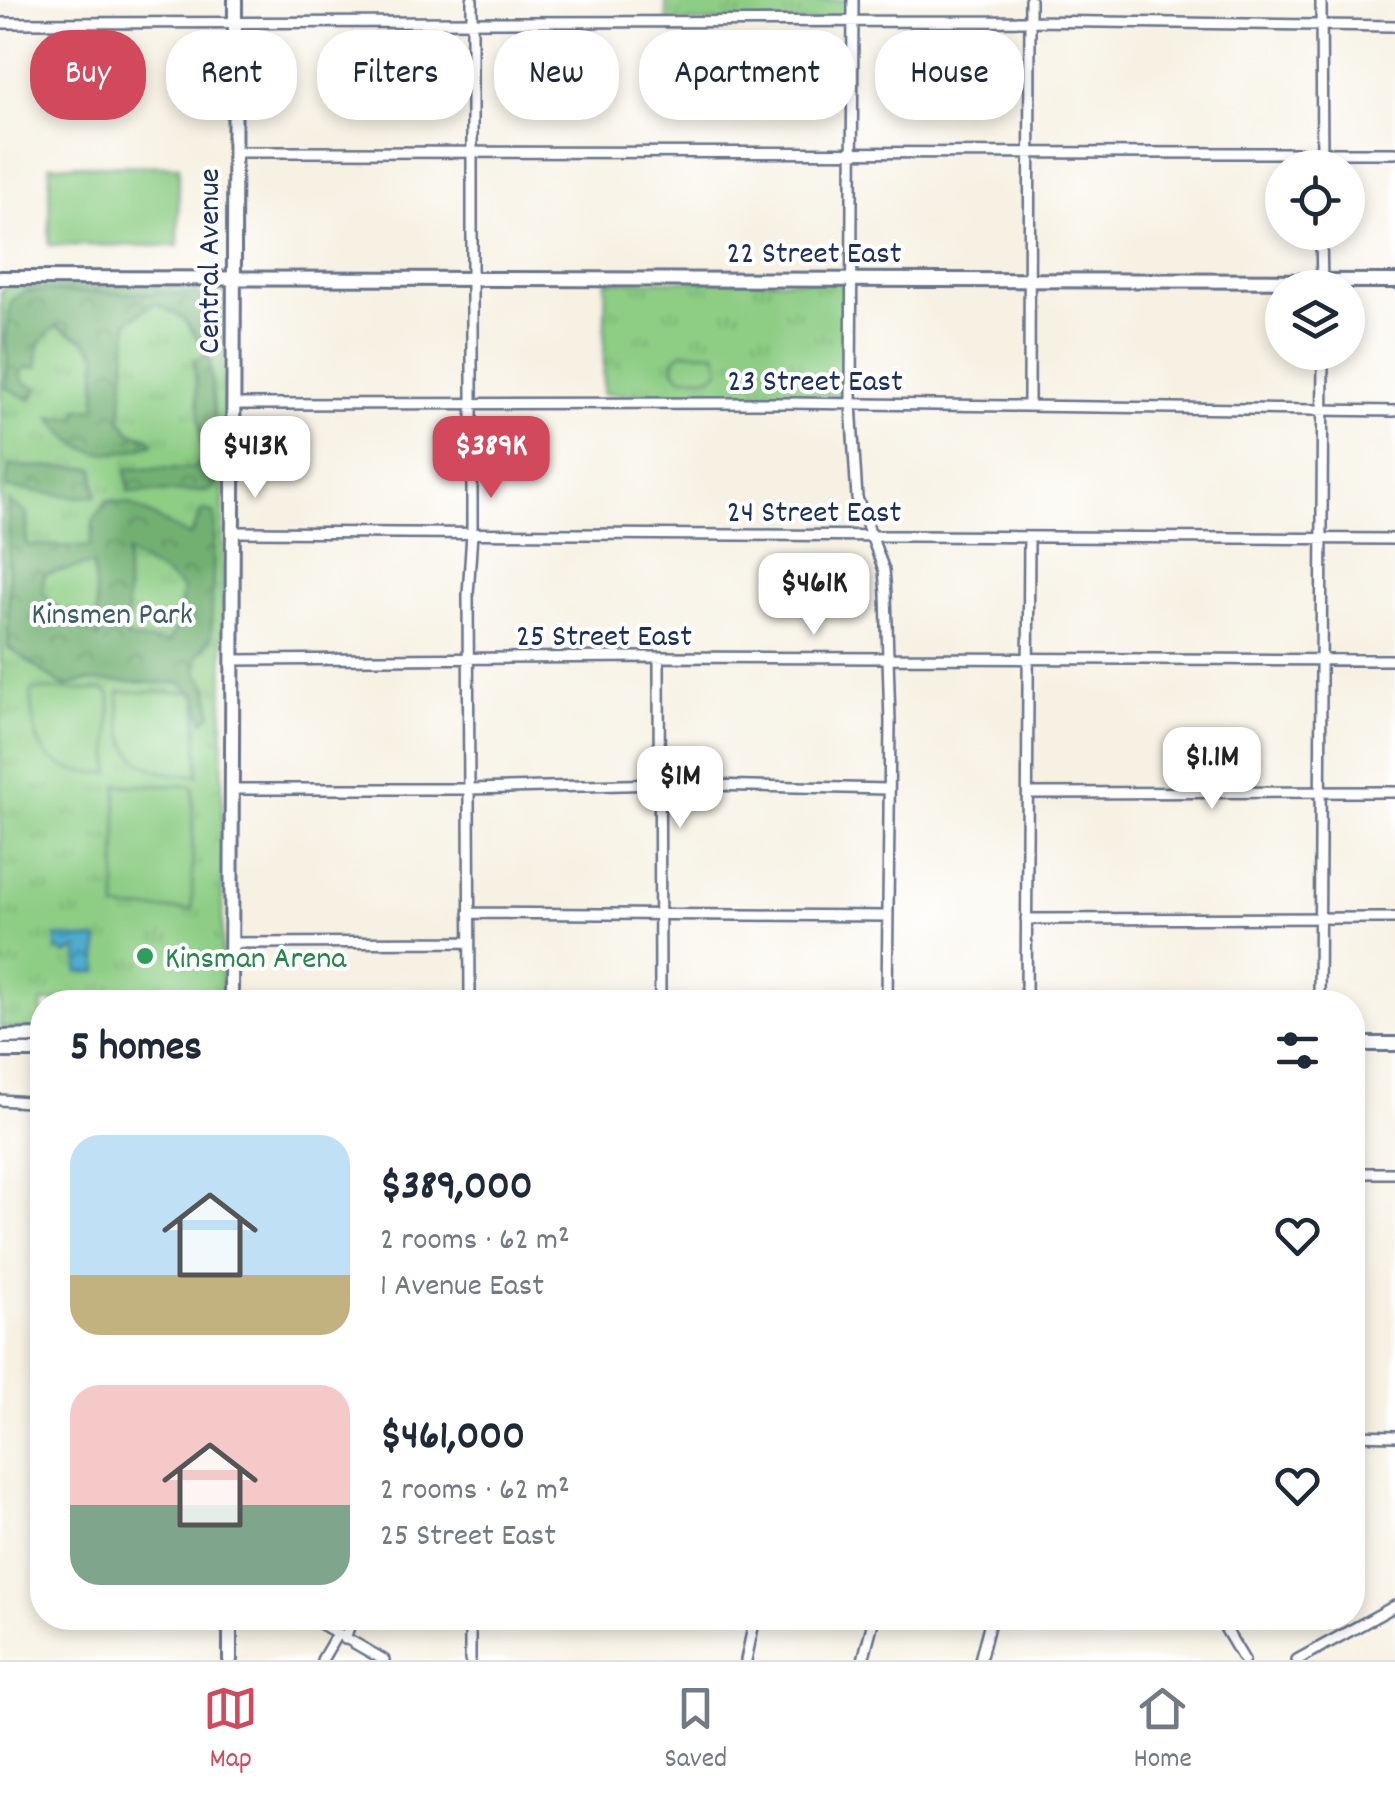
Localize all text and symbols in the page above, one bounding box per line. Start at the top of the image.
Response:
chip: Buy [30,30,146,120]
chip: Rent [166,30,297,120]
chip: Filters [317,30,474,120]
chip: New [494,30,619,120]
chip: Apartment [639,30,855,120]
chip: House [875,30,1024,120]
map controls [1265,150,1365,370]
button: locate [1265,150,1365,250]
street label: Central Avenue [189,168,235,354]
street label: 22 Street East [726,233,902,279]
button: layers [1265,270,1365,370]
street label: 23 Street East [727,361,903,407]
pin: $413K [185,416,325,501]
pin: $389K [421,416,561,501]
text: $413K [222,425,288,471]
text: $389K [455,425,527,471]
street label: 24 Street East [727,492,901,538]
pin: $461K [744,553,884,638]
text: $461K [781,562,847,608]
park label: Kinsmen Park [31,594,193,640]
street label: 25 Street East [516,616,692,662]
pin: $1.1M [1142,727,1282,812]
text: $1.1M [1185,736,1239,782]
pin: $1M [632,746,728,831]
text: $1M [659,755,701,801]
place label: Kinsman Arena [165,938,347,984]
marker: Kinsman Arena [134,945,156,967]
text: 5 homes [70,1020,202,1080]
icon: filters [1270,1023,1325,1078]
text: $389,000 [380,1159,533,1219]
icon: home [150,1175,270,1295]
icon: heart [1270,1208,1325,1263]
text: 2 rooms · 62 m² [380,1219,570,1265]
text: 1 Avenue East [380,1265,544,1311]
text: $461,000 [380,1409,525,1469]
icon: home [150,1425,270,1545]
icon: heart [1270,1458,1325,1513]
text: 2 rooms · 62 m² [380,1469,570,1515]
text: 25 Street East [380,1515,556,1561]
tab: Map [203,1681,258,1781]
tab: Saved [665,1681,727,1781]
tab: Home [1133,1681,1192,1781]

